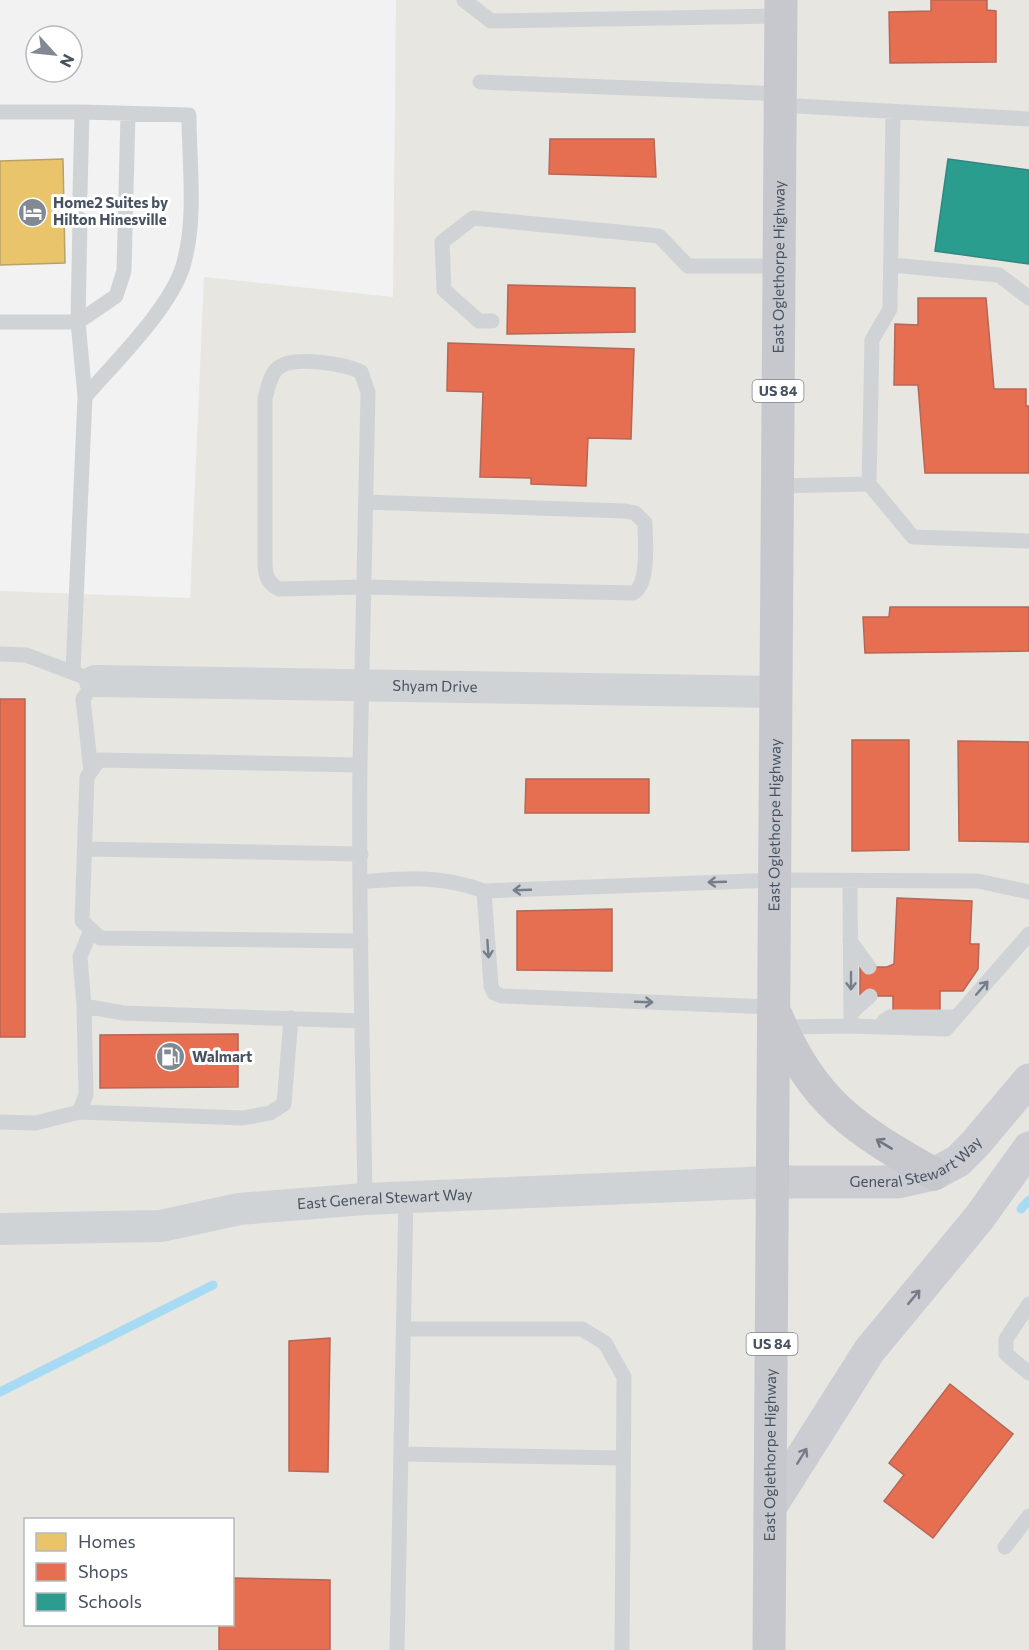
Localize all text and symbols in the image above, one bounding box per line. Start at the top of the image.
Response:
north arrow [24,24,84,84]
text: N [57,51,79,71]
street label: East Oglethorpe Highway [768,180,788,354]
place label: Home2 Suites by Hilton Hinesville [53,193,169,228]
hotel icon: Home2 Suites by Hilton Hinesville [16,196,48,228]
road number: US 84 [752,380,804,402]
street label: Shyam Drive [392,676,478,695]
street label: East Oglethorpe Highway [764,738,784,912]
one-way arrow [707,877,727,888]
one-way arrow [512,884,532,895]
one-way arrow [483,939,494,959]
one-way arrow [845,971,857,991]
one-way arrow [975,981,989,996]
one-way arrow [634,996,654,1007]
fuel station icon: Walmart [155,1041,187,1073]
place label: Walmart [192,1047,252,1065]
street label: General Stewart Way [850,1133,985,1190]
one-way arrow [876,1138,893,1150]
street label: East General Stewart Way [296,1185,473,1212]
one-way arrow [907,1289,920,1305]
road number: US 84 [746,1333,798,1355]
street label: East Oglethorpe Highway [760,1368,779,1542]
one-way arrow [797,1448,809,1465]
legend [24,1518,234,1626]
text: Homes [78,1530,136,1552]
text: Shops [78,1560,128,1582]
text: Schools [78,1590,142,1612]

